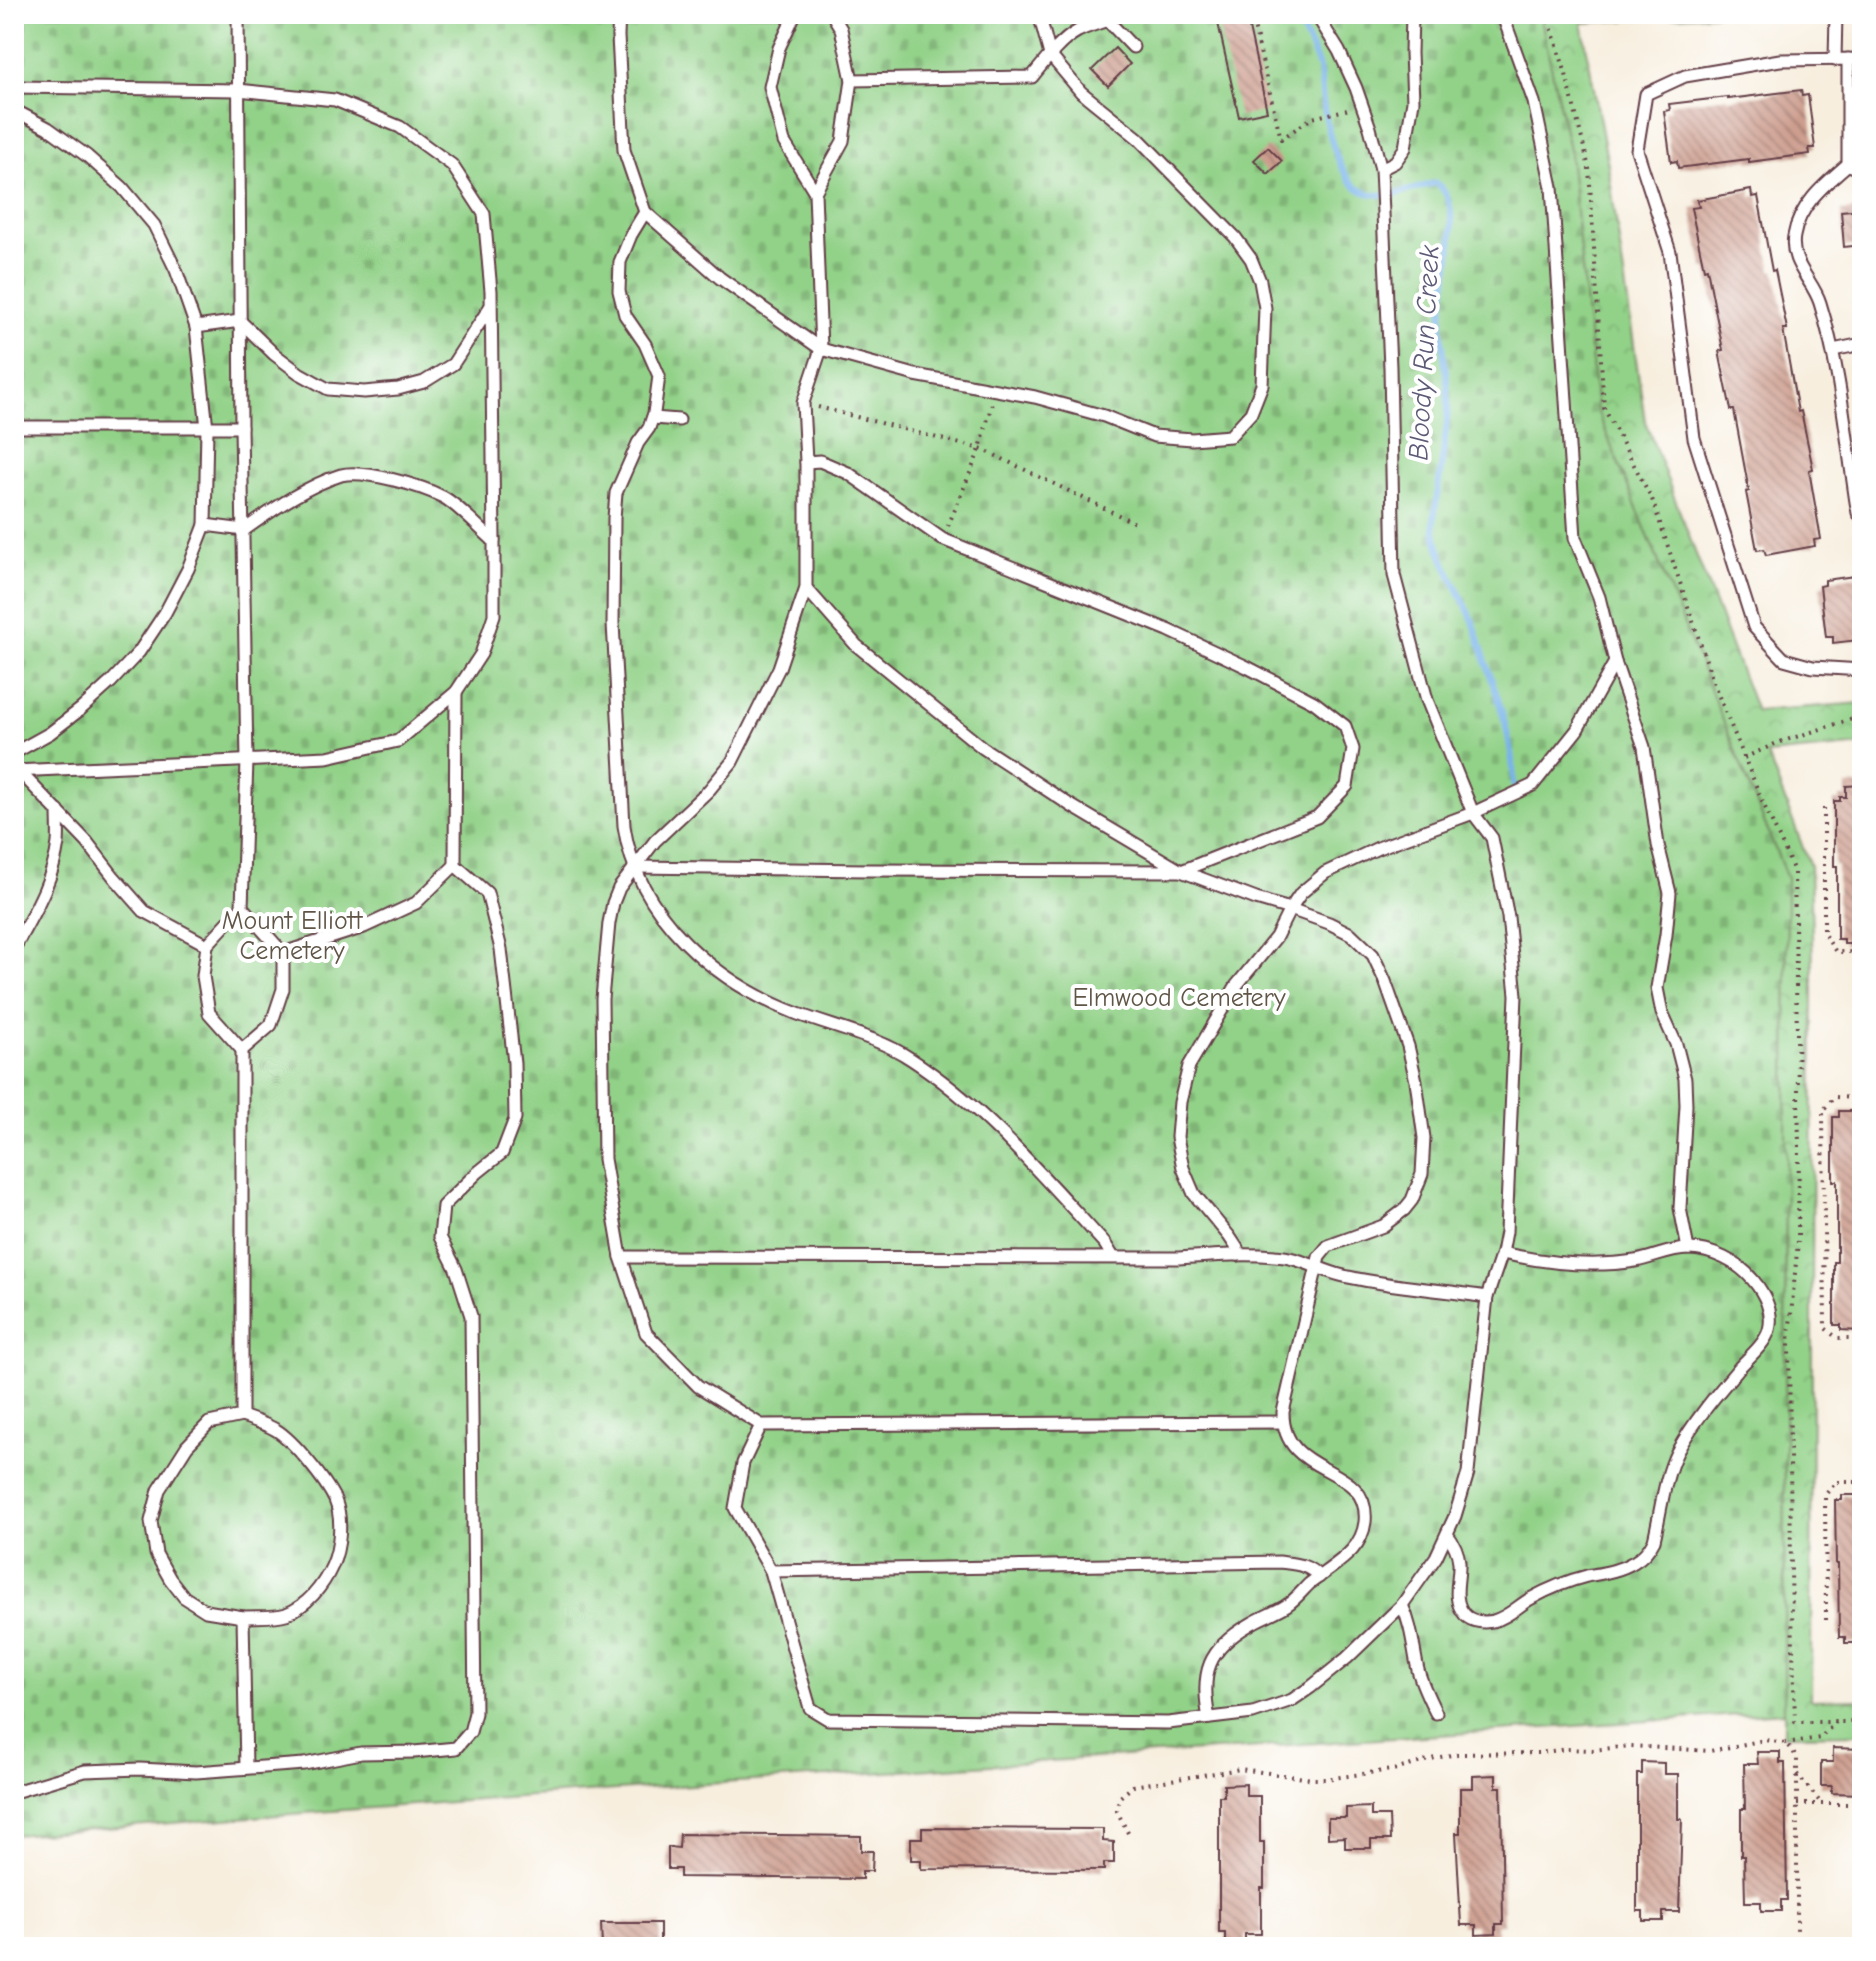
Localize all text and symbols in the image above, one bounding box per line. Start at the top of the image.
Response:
water label: Bloody Run Creek [1402,244,1446,461]
park label: Mount Elliott Cemetery [222,906,364,966]
park label: Elmwood Cemetery [1072,983,1286,1013]

